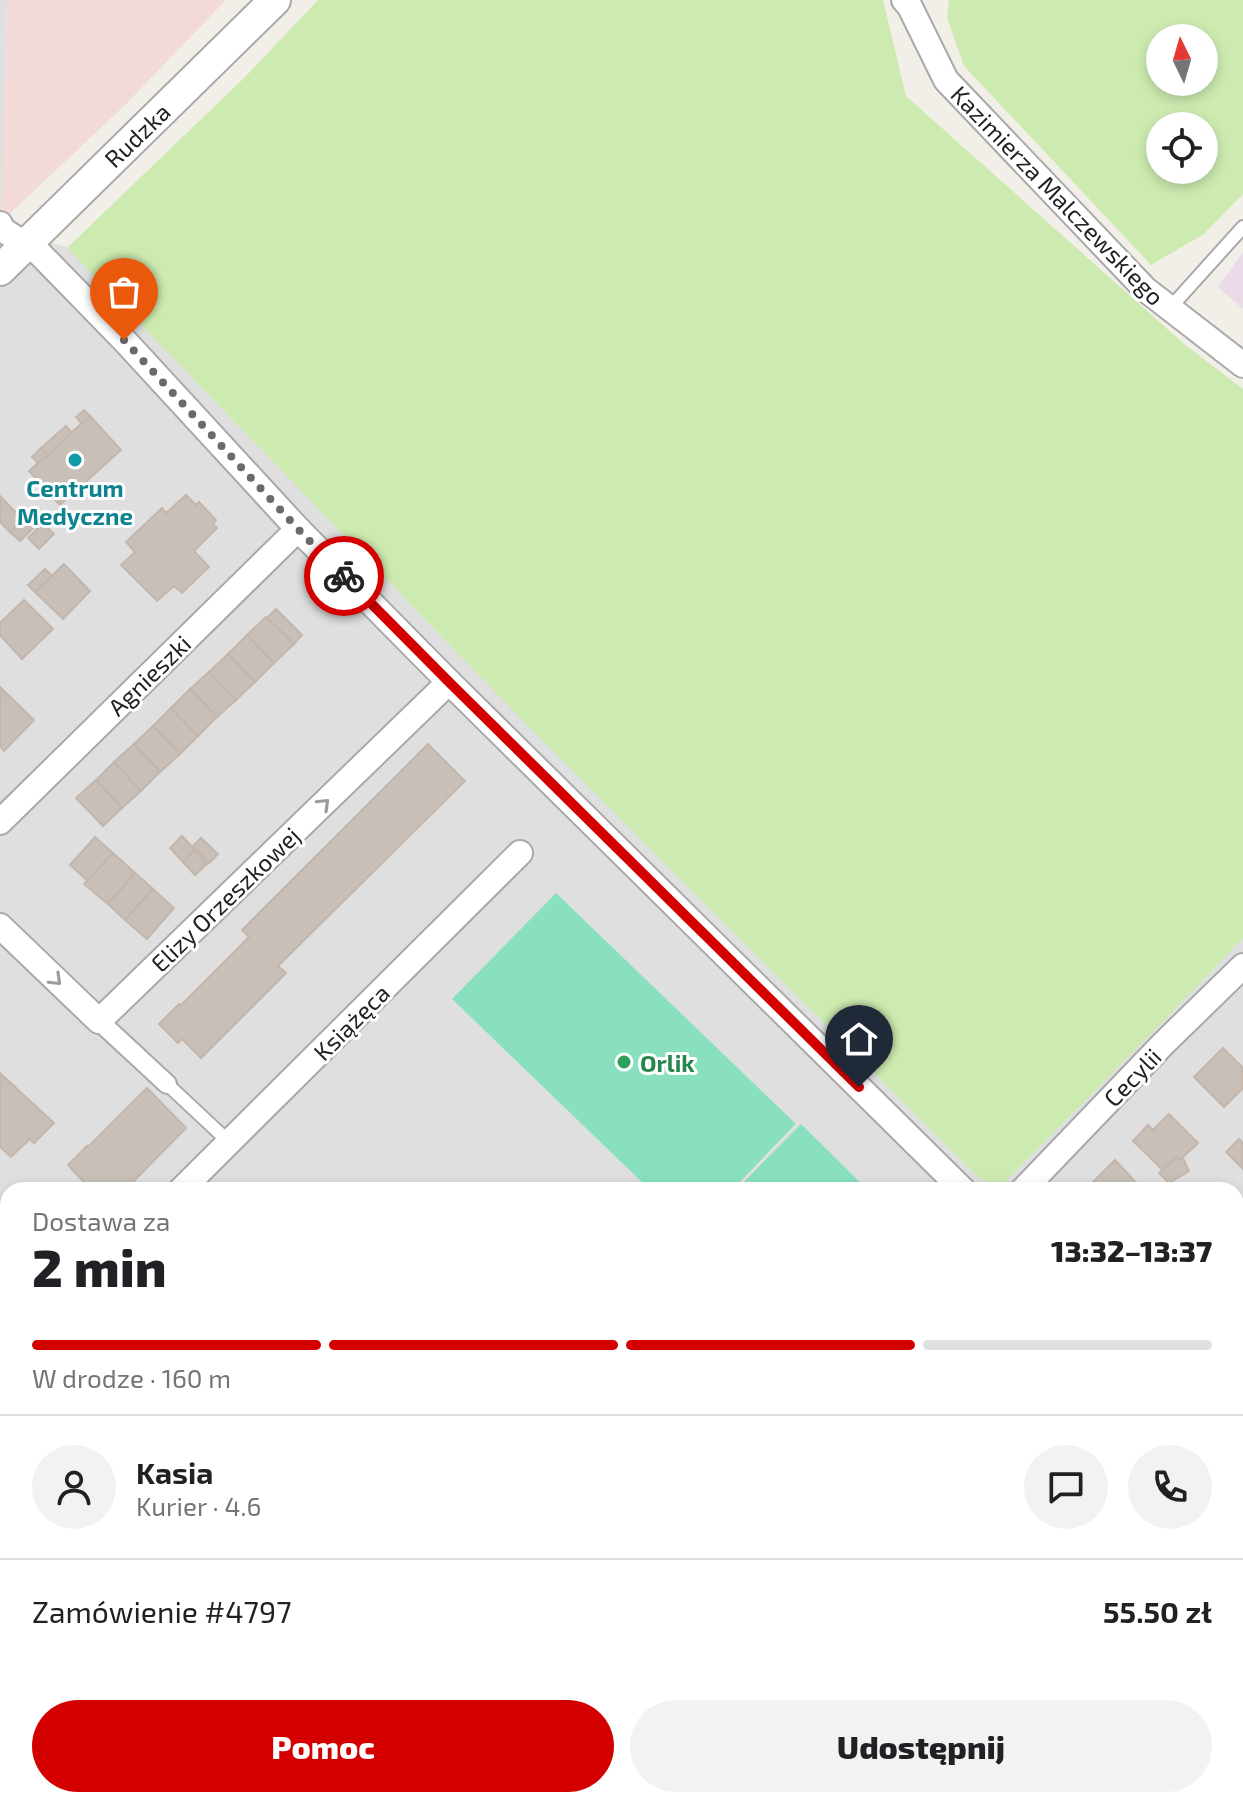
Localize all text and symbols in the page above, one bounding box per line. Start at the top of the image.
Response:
north arrow [1146,24,1218,96]
map controls [1146,24,1218,184]
street label: Kazimierza Malczewskiego [945,79,1171,311]
street label: Rudzka [98,97,176,173]
button: locate [1146,112,1218,184]
pin [90,258,158,340]
icon: bag [102,270,146,314]
marker: Centrum Medyczne [66,451,84,469]
place label: Centrum Medyczne [17,473,133,530]
courier [304,536,384,616]
icon: bike [322,554,366,598]
street label: Agnieszki [102,629,196,721]
one-way arrow [315,799,329,813]
street label: Elizy Orzeszkowej [145,821,305,977]
one-way arrow [47,971,61,985]
street label: Książęca [307,978,395,1066]
pin [825,1005,893,1087]
icon: home [837,1017,881,1061]
street label: Cecylii [1097,1042,1167,1112]
place label: Orlik [640,1048,695,1077]
marker: Orlik [615,1053,633,1071]
text: Dostawa za [32,1205,170,1236]
text: 13:32–13:37 [1051,1232,1212,1268]
text: 2 min [32,1235,167,1297]
text: W drodze · 160 m [32,1362,231,1393]
button: person [32,1445,116,1529]
button: chat [1024,1445,1108,1529]
button: phone [1128,1445,1212,1529]
text: Kasia [136,1454,213,1490]
text: Kurier · 4.6 [136,1490,261,1521]
text: Zamówienie #4797 [32,1593,292,1629]
text: 55.50 zł [1103,1593,1212,1629]
button: Pomoc [32,1700,614,1792]
button: Udostępnij [630,1700,1212,1792]

